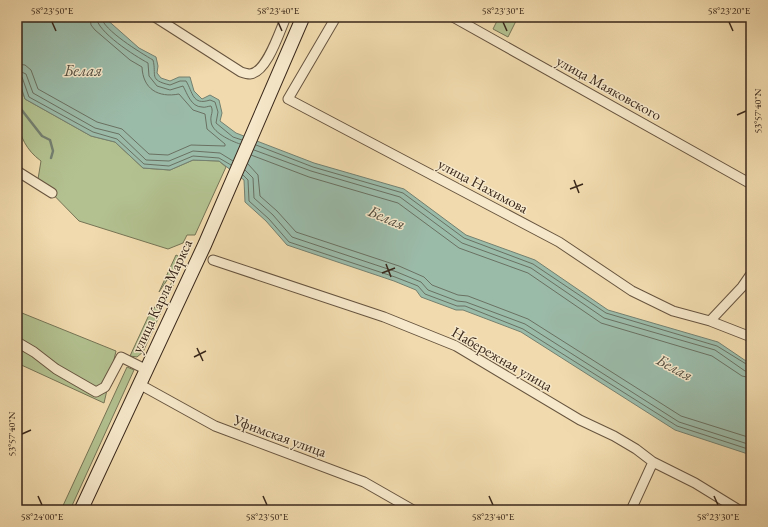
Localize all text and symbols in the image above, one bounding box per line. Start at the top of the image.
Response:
text: 58°23'50"E [31,4,74,17]
text: 58°23'40"E [257,4,300,17]
text: 58°23'30"E [482,4,525,17]
text: 58°23'20"E [708,4,751,17]
street label: улица Маяковского [553,51,665,124]
water label: Белая [63,60,102,81]
text: 53°57'40"N [751,88,764,133]
street label: улица Нахимова [435,154,532,217]
water label: Белая [364,200,408,235]
street label: улица Карла Маркса [127,236,196,356]
street label: Набережная улица [448,322,556,395]
water label: Белая [652,349,697,386]
street label: Уфимская улица [230,410,329,461]
text: 53°57'40"N [5,411,18,456]
text: 58°24'00"E [21,510,64,523]
text: 58°23'50"E [246,510,289,523]
text: 58°23'40"E [472,510,515,523]
text: 58°23'30"E [697,510,740,523]

